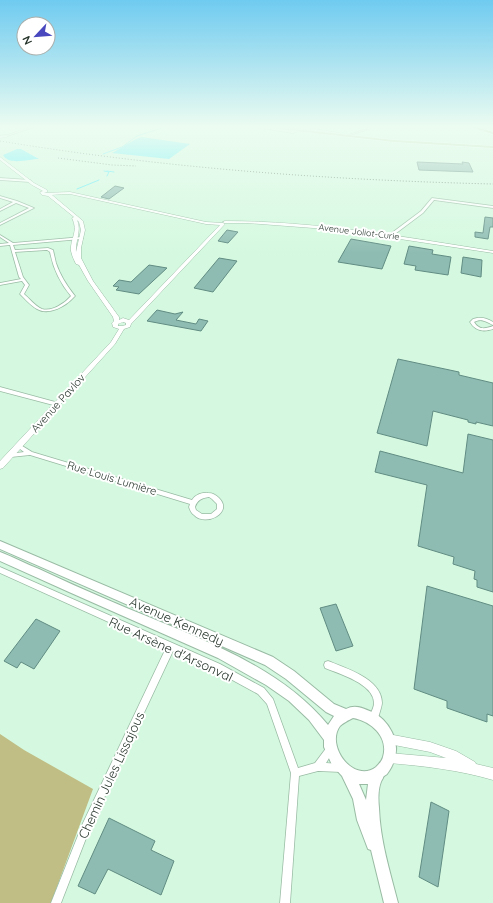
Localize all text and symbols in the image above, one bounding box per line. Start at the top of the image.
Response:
north arrow [16,16,56,56]
text: N [19,34,35,47]
street label: Avenue Joliot-Curie [318,221,400,242]
street label: Avenue Pavlov [28,371,88,435]
street label: Rue Louis Lumière [66,458,158,498]
street label: Avenue Kennedy [127,593,227,649]
street label: Rue Arsène d'Arsonval [106,613,236,685]
street label: Chemin Jules Lissajous [75,709,147,841]

